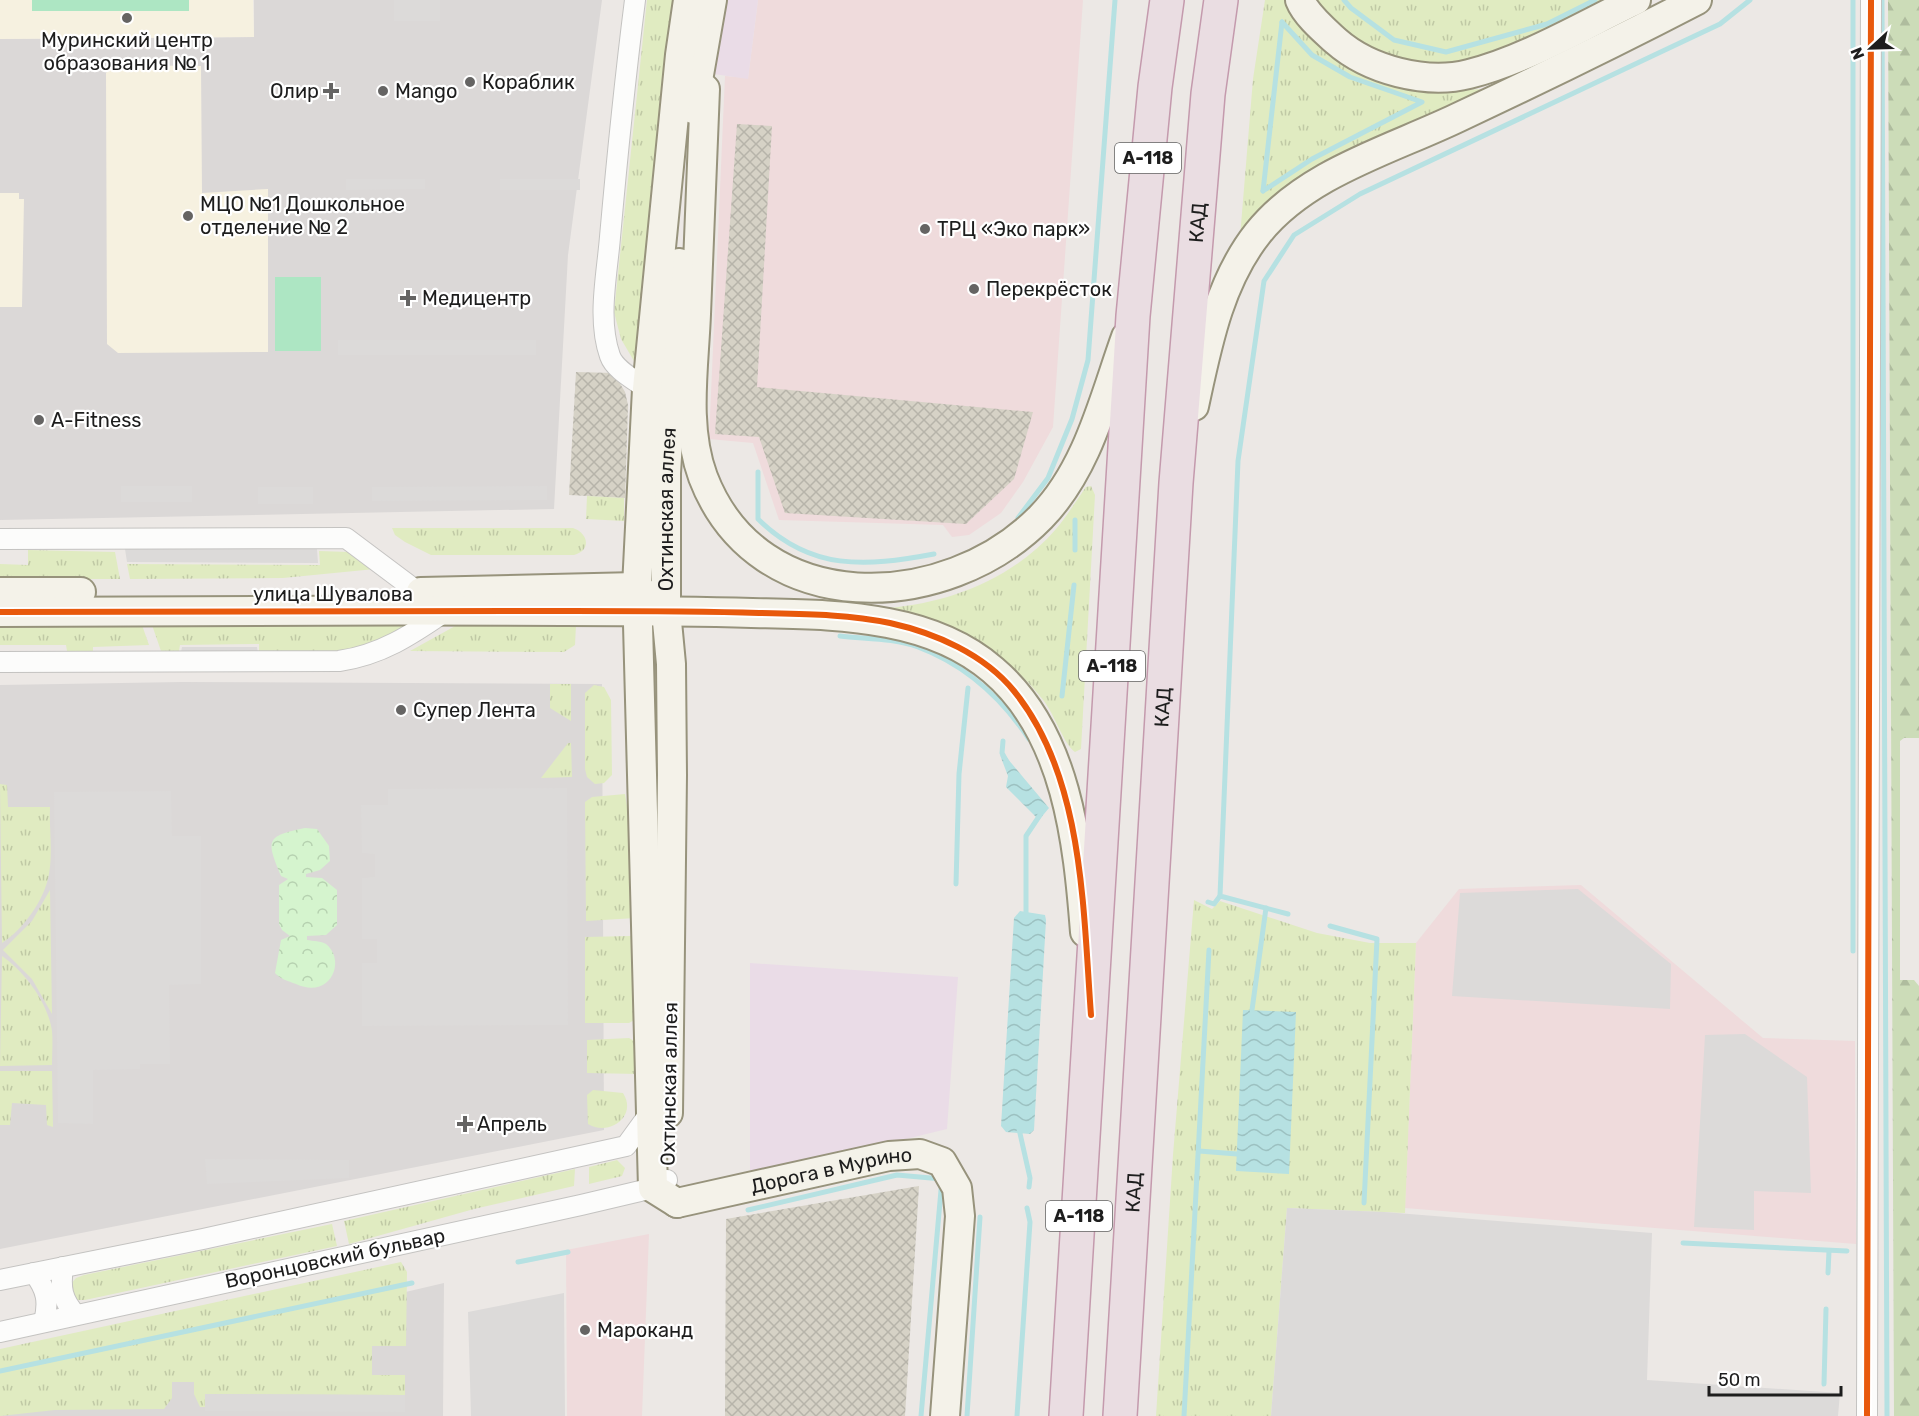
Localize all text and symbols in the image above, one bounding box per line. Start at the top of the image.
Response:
marker: Муринский центр образования № 1 [120,11,134,25]
north arrow [1841,18,1901,78]
place label: Муринский центр образования № 1 [41,28,213,75]
text: N [1847,45,1869,62]
place label: Кораблик [482,70,575,94]
marker: Кораблик [463,75,477,89]
place label: Олир [270,79,319,103]
place label: Mango [395,79,457,103]
marker: Олир [324,84,338,98]
marker: Mango [376,84,390,98]
road number: А-118 [1115,143,1181,173]
place label: МЦО №1 Дошкольное отделение № 2 [200,192,405,239]
street label: КАД [1184,201,1211,244]
marker: МЦО №1 Дошкольное отделение № 2 [181,209,195,223]
place label: ТРЦ «Эко парк» [937,217,1090,241]
marker: ТРЦ «Эко парк» [918,222,932,236]
place label: Перекрёсток [986,277,1112,301]
marker: Перекрёсток [967,282,981,296]
place label: Медицентр [422,286,531,310]
marker: Медицентр [399,289,417,307]
place label: A-Fitness [51,408,142,432]
marker: A-Fitness [32,413,46,427]
street label: Охтинская аллея [654,427,681,591]
street label: улица Шувалова [253,582,413,606]
road number: А-118 [1079,651,1145,681]
street label: КАД [1149,686,1176,728]
place label: Супер Лента [413,698,536,722]
marker: Супер Лента [394,703,408,717]
street label: Охтинская аллея [656,1002,682,1166]
place label: Апрель [477,1112,547,1136]
marker: Апрель [458,1117,472,1131]
street label: Дорога в Мурино [748,1143,913,1198]
street label: КАД [1120,1172,1147,1213]
road number: А-118 [1046,1201,1112,1231]
street label: Воронцовский бульвар [223,1223,447,1293]
place label: Мароканд [597,1318,693,1342]
marker: Мароканд [578,1323,592,1337]
scale bar [1709,1359,1841,1397]
text: 50 m [1718,1369,1761,1391]

